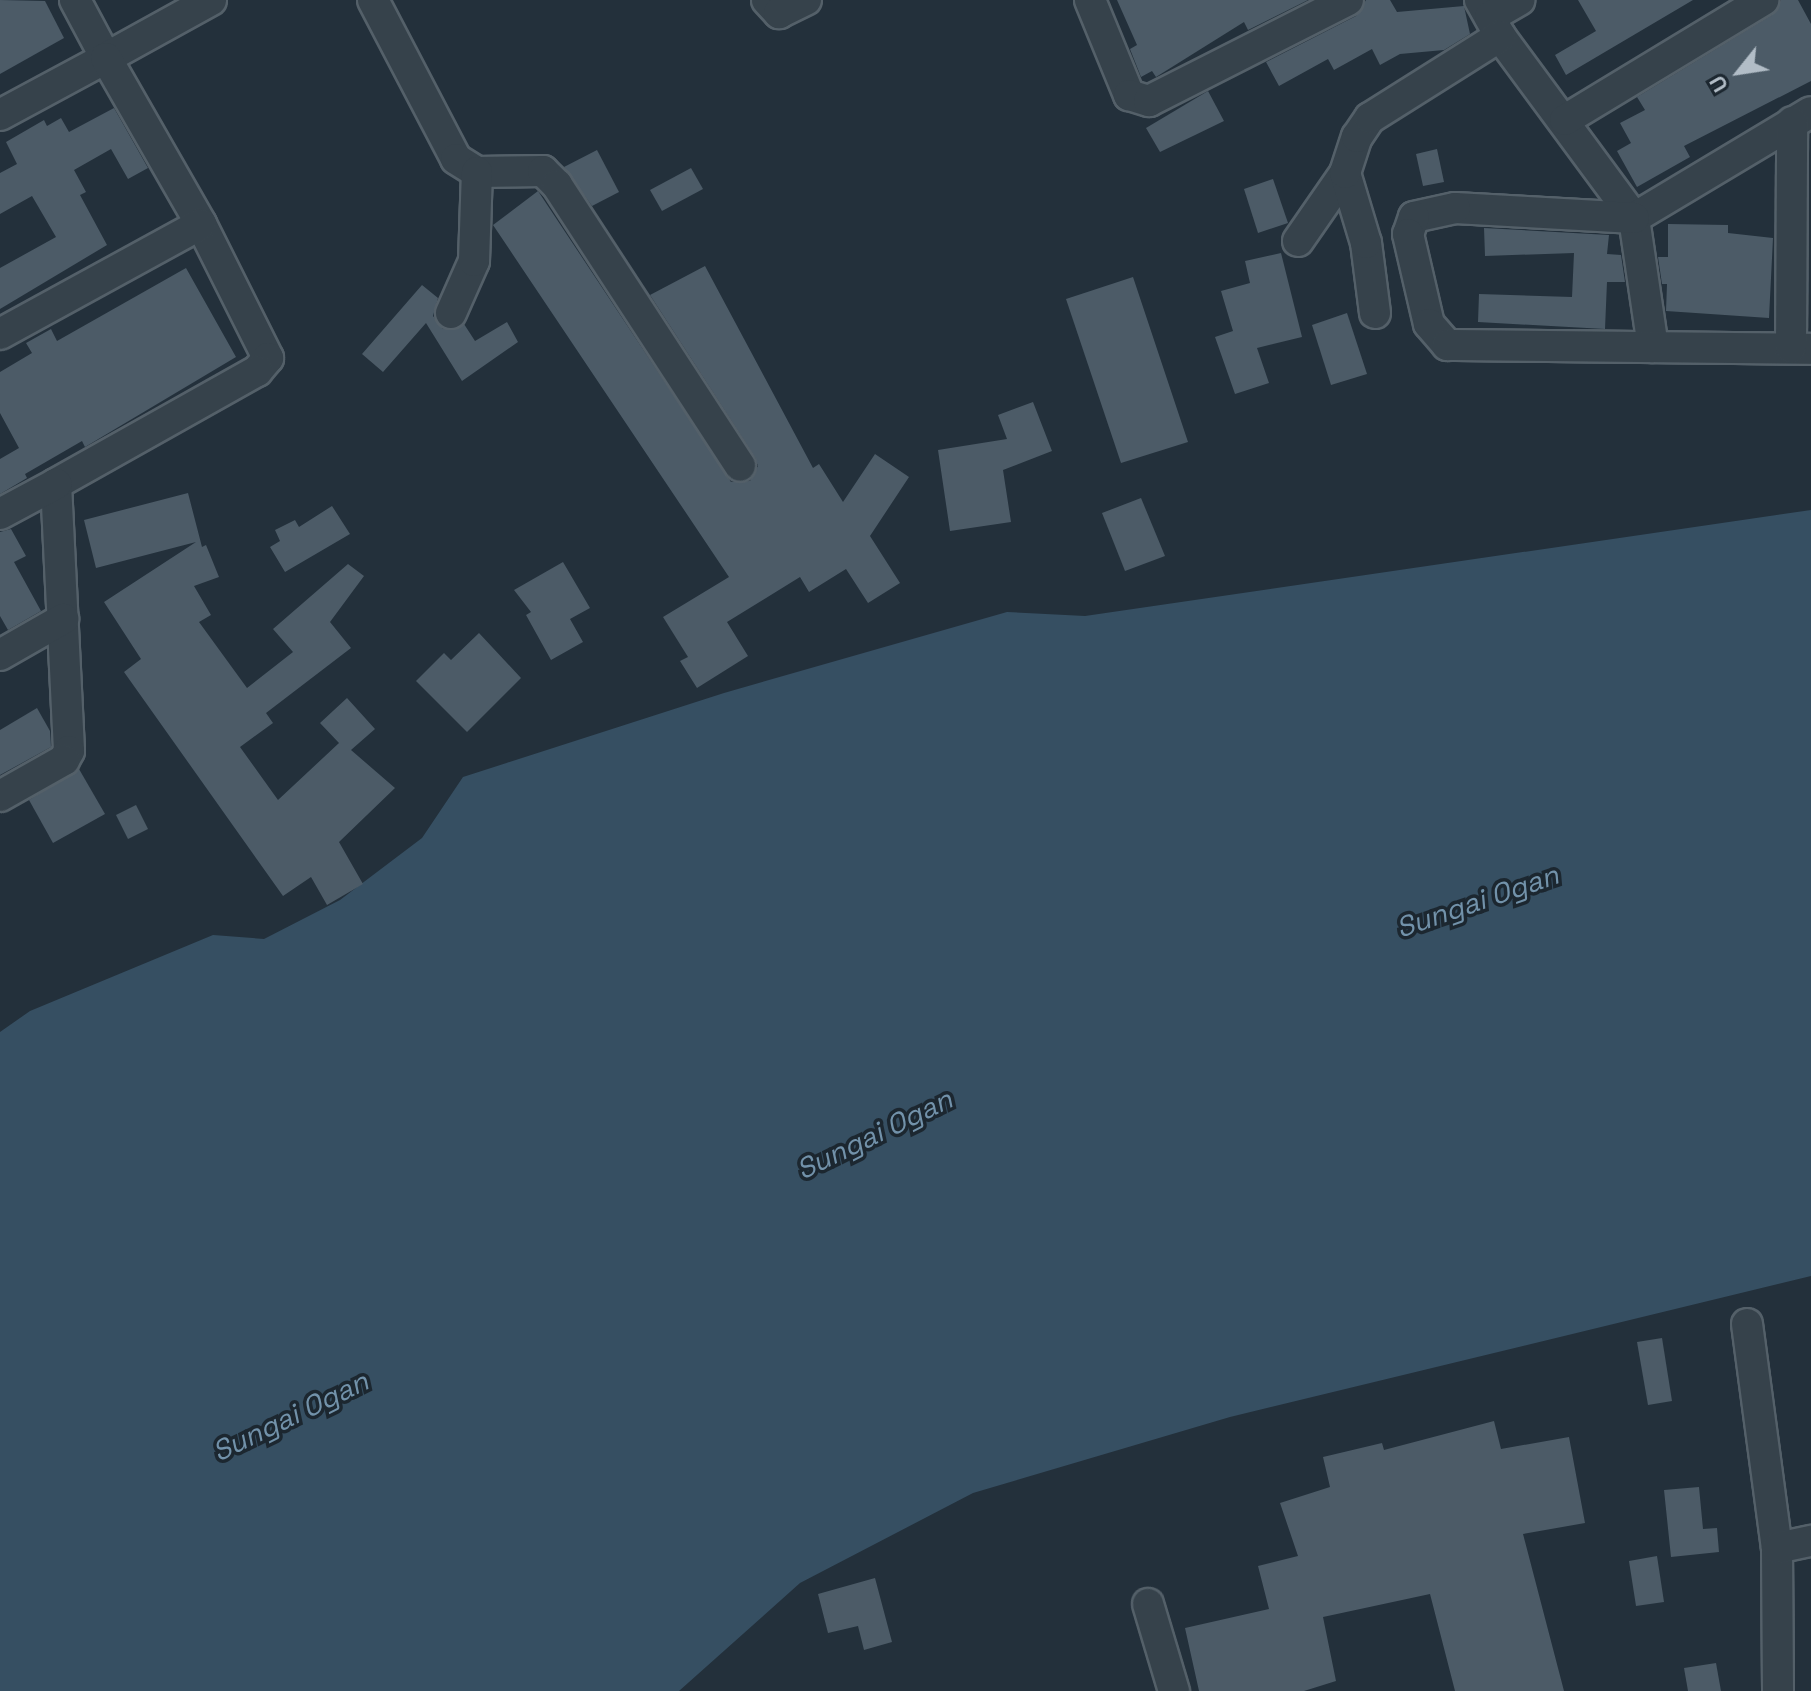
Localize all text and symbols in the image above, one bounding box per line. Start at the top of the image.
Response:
north arrow [1699,32,1779,112]
text: U [1702,71,1734,97]
water label: Sungai Ogan [1391,858,1563,944]
water label: Sungai Ogan [790,1082,958,1186]
water label: Sungai Ogan [206,1364,374,1468]

